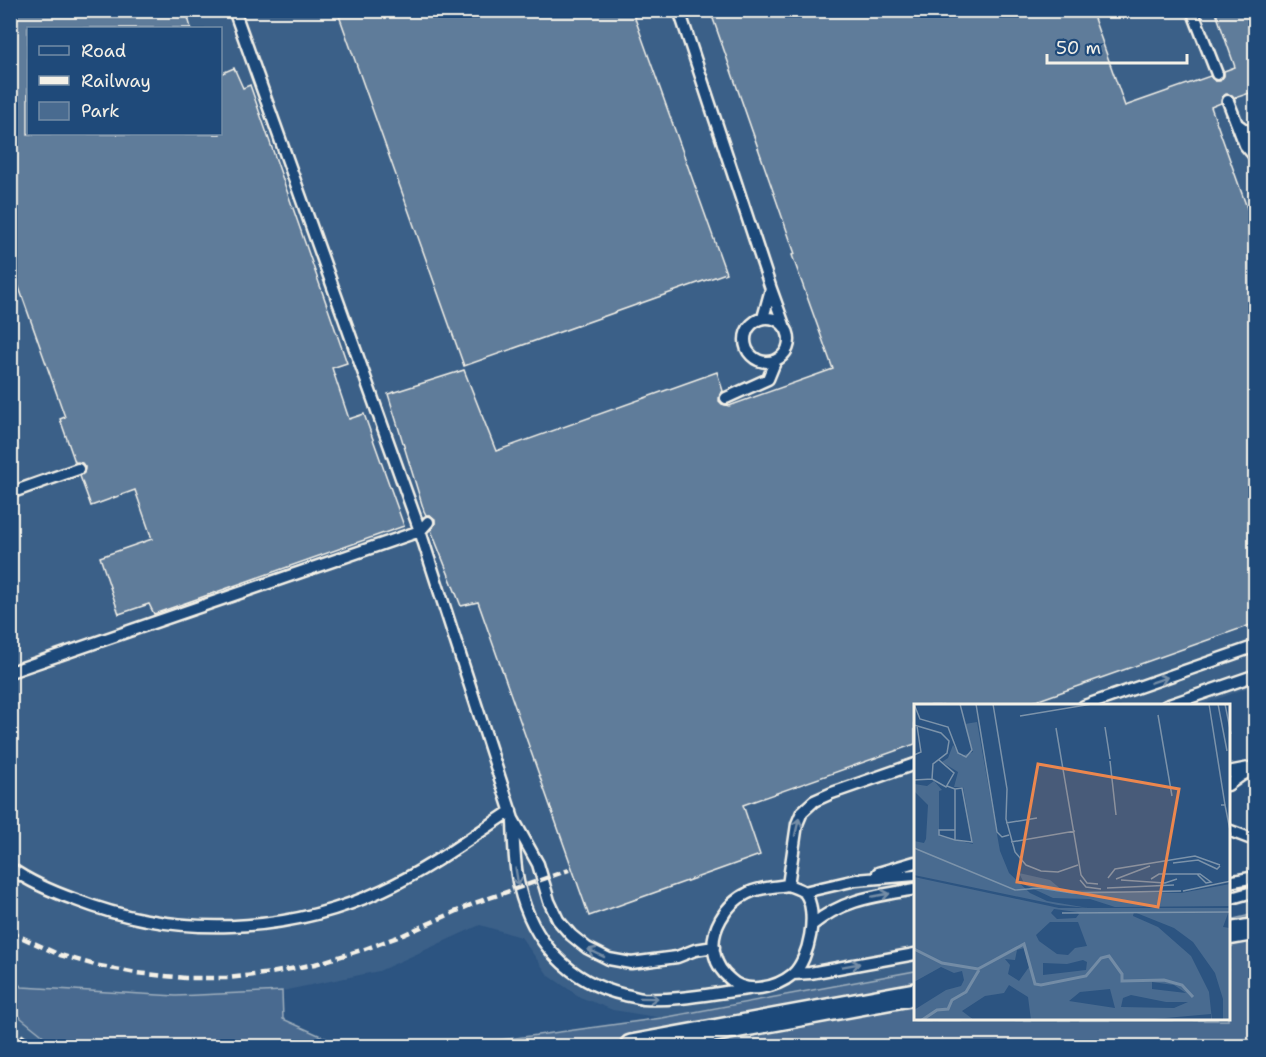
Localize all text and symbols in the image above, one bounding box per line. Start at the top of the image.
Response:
legend [27,27,222,135]
scale bar [1047,27,1186,65]
text: 50 m [1056,36,1101,60]
text: Road [81,39,126,63]
text: Railway [81,69,151,93]
text: Park [81,99,120,123]
one-way arrow [1149,673,1168,684]
inset map [914,704,1230,1021]
one-way arrow [792,818,804,837]
one-way arrow [512,866,523,886]
one-way arrow [871,889,890,900]
one-way arrow [587,946,605,958]
one-way arrow [840,959,860,970]
one-way arrow [639,992,659,1004]

